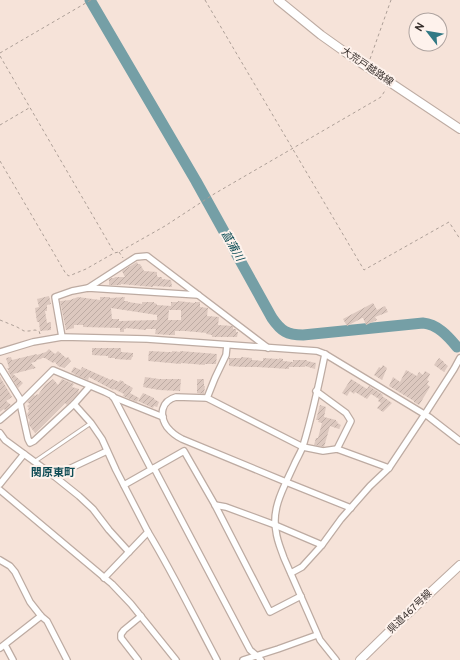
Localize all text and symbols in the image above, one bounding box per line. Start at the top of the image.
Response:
north arrow [408,12,448,52]
text: N [412,20,428,34]
street label: 大荒戸越路線 [338,45,396,89]
water label: 菖蒲川 [218,228,247,265]
district label: 関原東町 [31,466,75,480]
street label: 県道467号線 [385,587,435,637]

